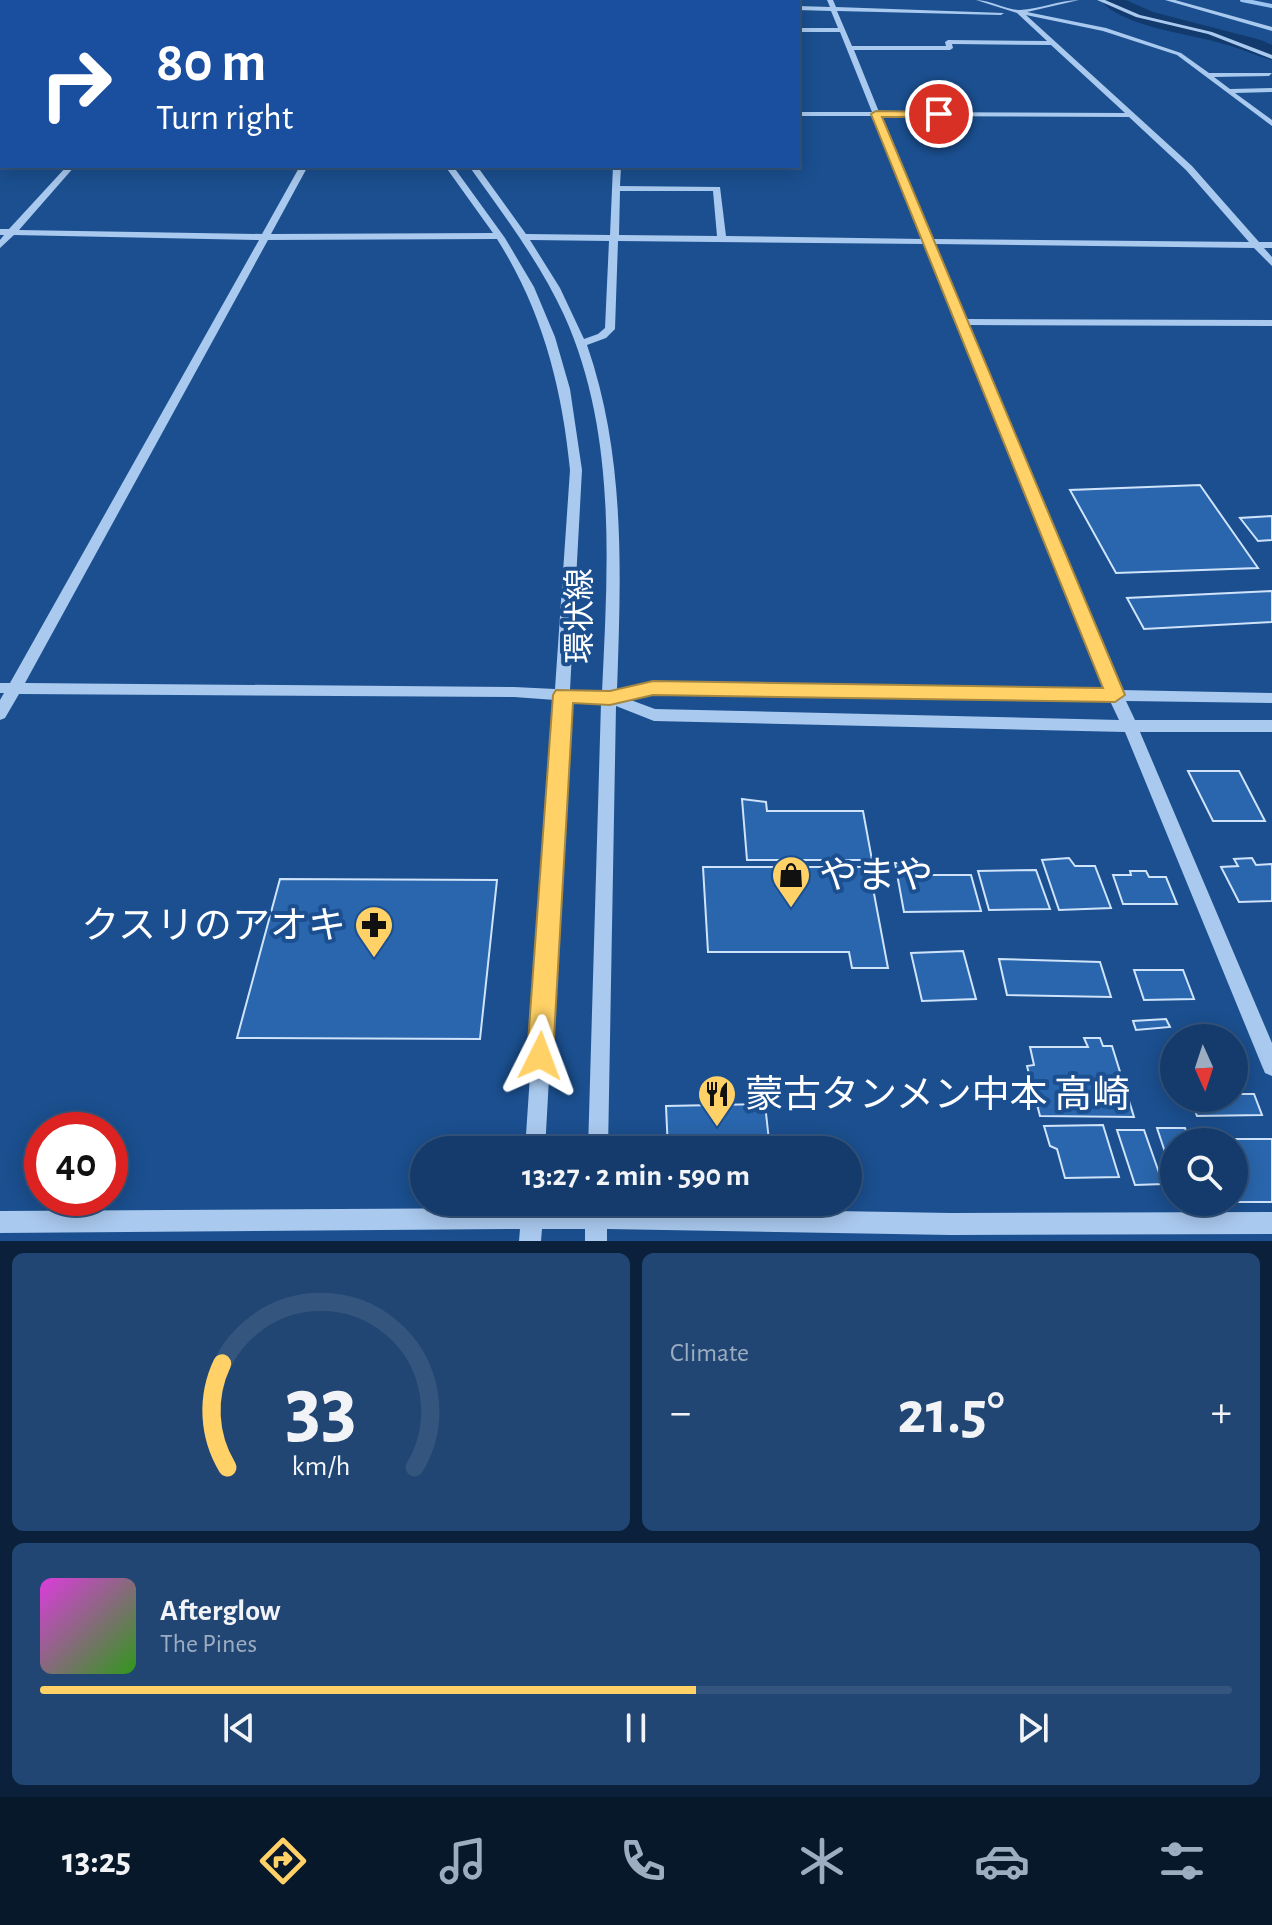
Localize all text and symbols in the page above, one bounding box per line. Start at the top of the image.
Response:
icon: right [24,32,128,136]
text: 80 m [156,35,266,91]
pin [905,80,973,148]
icon: arrive [917,92,961,136]
text: Turn right [156,100,293,136]
street label: 環状線 [562,568,596,664]
shop icon: やまや [770,854,812,909]
place label: やまや [819,857,933,896]
pharmacy icon: クスリのアオキ [353,904,395,959]
place label: クスリのアオキ [81,907,346,946]
position arrow [498,1014,582,1098]
north arrow [1160,1024,1248,1112]
map controls [1160,1024,1248,1216]
restaurant icon: 蒙古タンメン中本 高崎 [696,1073,738,1128]
place label: 蒙古タンメン中本 高崎 [745,1075,1130,1115]
speed limit sign: 40 [24,1112,128,1216]
button: search [1160,1128,1248,1216]
text: 13:27 · 2 min · 590 m [522,1161,750,1191]
text: Climate [670,1340,749,1366]
text: 33 [285,1367,357,1451]
text: 21.5° [897,1384,1005,1444]
text: − [670,1391,691,1435]
text: + [1211,1391,1232,1435]
text: km/h [292,1452,350,1481]
text: Afterglow [160,1596,281,1626]
text: The Pines [160,1631,257,1657]
icon: previous [217,1706,261,1750]
icon: pause [614,1706,658,1750]
icon: next [1011,1706,1055,1750]
icon: directions [255,1833,311,1889]
icon: music [435,1833,491,1889]
icon: phone [615,1833,671,1889]
icon: climate [794,1833,850,1889]
icon: car [974,1833,1030,1889]
icon: filters [1154,1833,1210,1889]
text: 13:25 [62,1843,131,1879]

